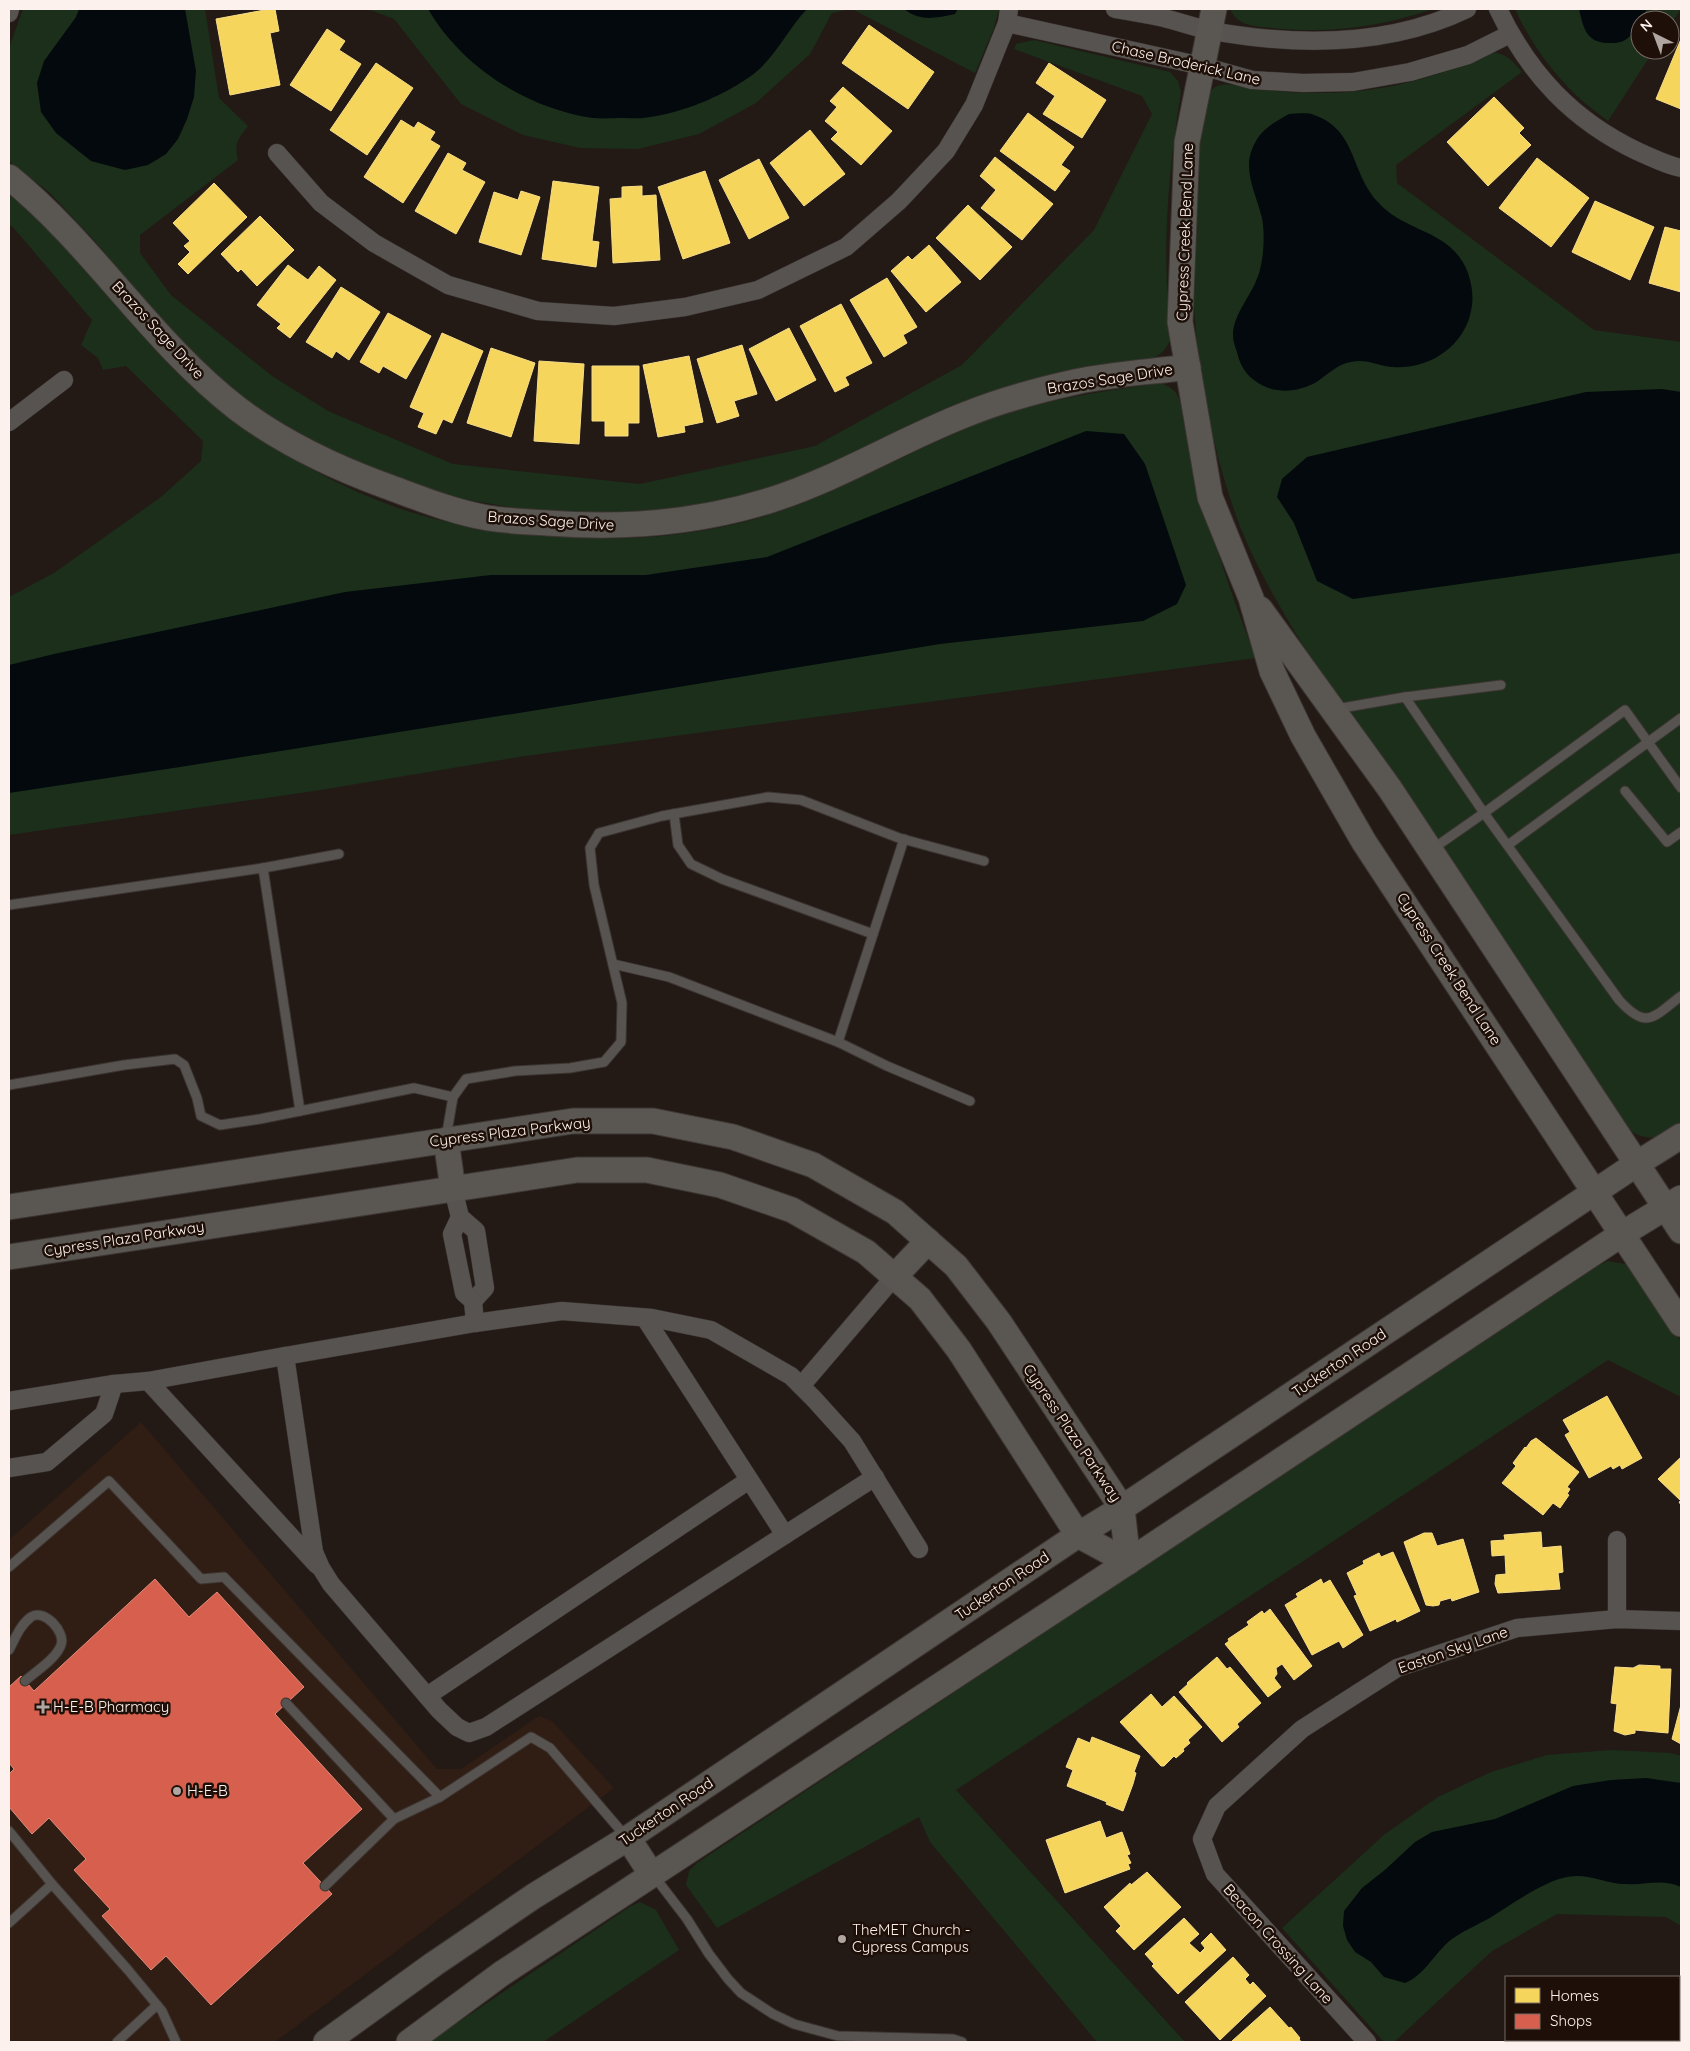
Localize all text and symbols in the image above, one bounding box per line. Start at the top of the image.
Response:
north arrow [1630,10,1680,60]
text: N [1636,15,1656,35]
street label: Chase Broderick Lane [1110,36,1262,89]
street label: Cypress Creek Bend Lane [1172,143,1197,321]
street label: Brazos Sage Drive [108,277,209,383]
street label: Brazos Sage Drive [1046,359,1174,398]
street label: Brazos Sage Drive [487,507,615,534]
street label: Cypress Creek Bend Lane [1393,889,1506,1049]
street label: Cypress Plaza Parkway [428,1112,592,1151]
street label: Cypress Plaza Parkway [42,1216,205,1261]
street label: Tuckerton Road [1288,1324,1389,1401]
street label: Cypress Plaza Parkway [1019,1360,1126,1505]
street label: Tuckerton Road [951,1547,1052,1624]
street label: Easton Sky Lane [1395,1622,1510,1677]
place label: H-E-B Pharmacy [53,1697,169,1716]
marker: H-E-B Pharmacy [37,1701,49,1713]
street label: Tuckerton Road [615,1773,716,1850]
place label: H-E-B [187,1781,228,1800]
marker: H-E-B [171,1785,183,1797]
street label: Beacon Crossing Lane [1219,1880,1337,2008]
place label: TheMET Church - Cypress Campus [852,1920,971,1956]
marker: TheMET Church - Cypress Campus [836,1933,848,1945]
legend [1505,1976,1680,2041]
text: Homes [1550,1986,1599,2005]
text: Shops [1550,2011,1592,2030]

